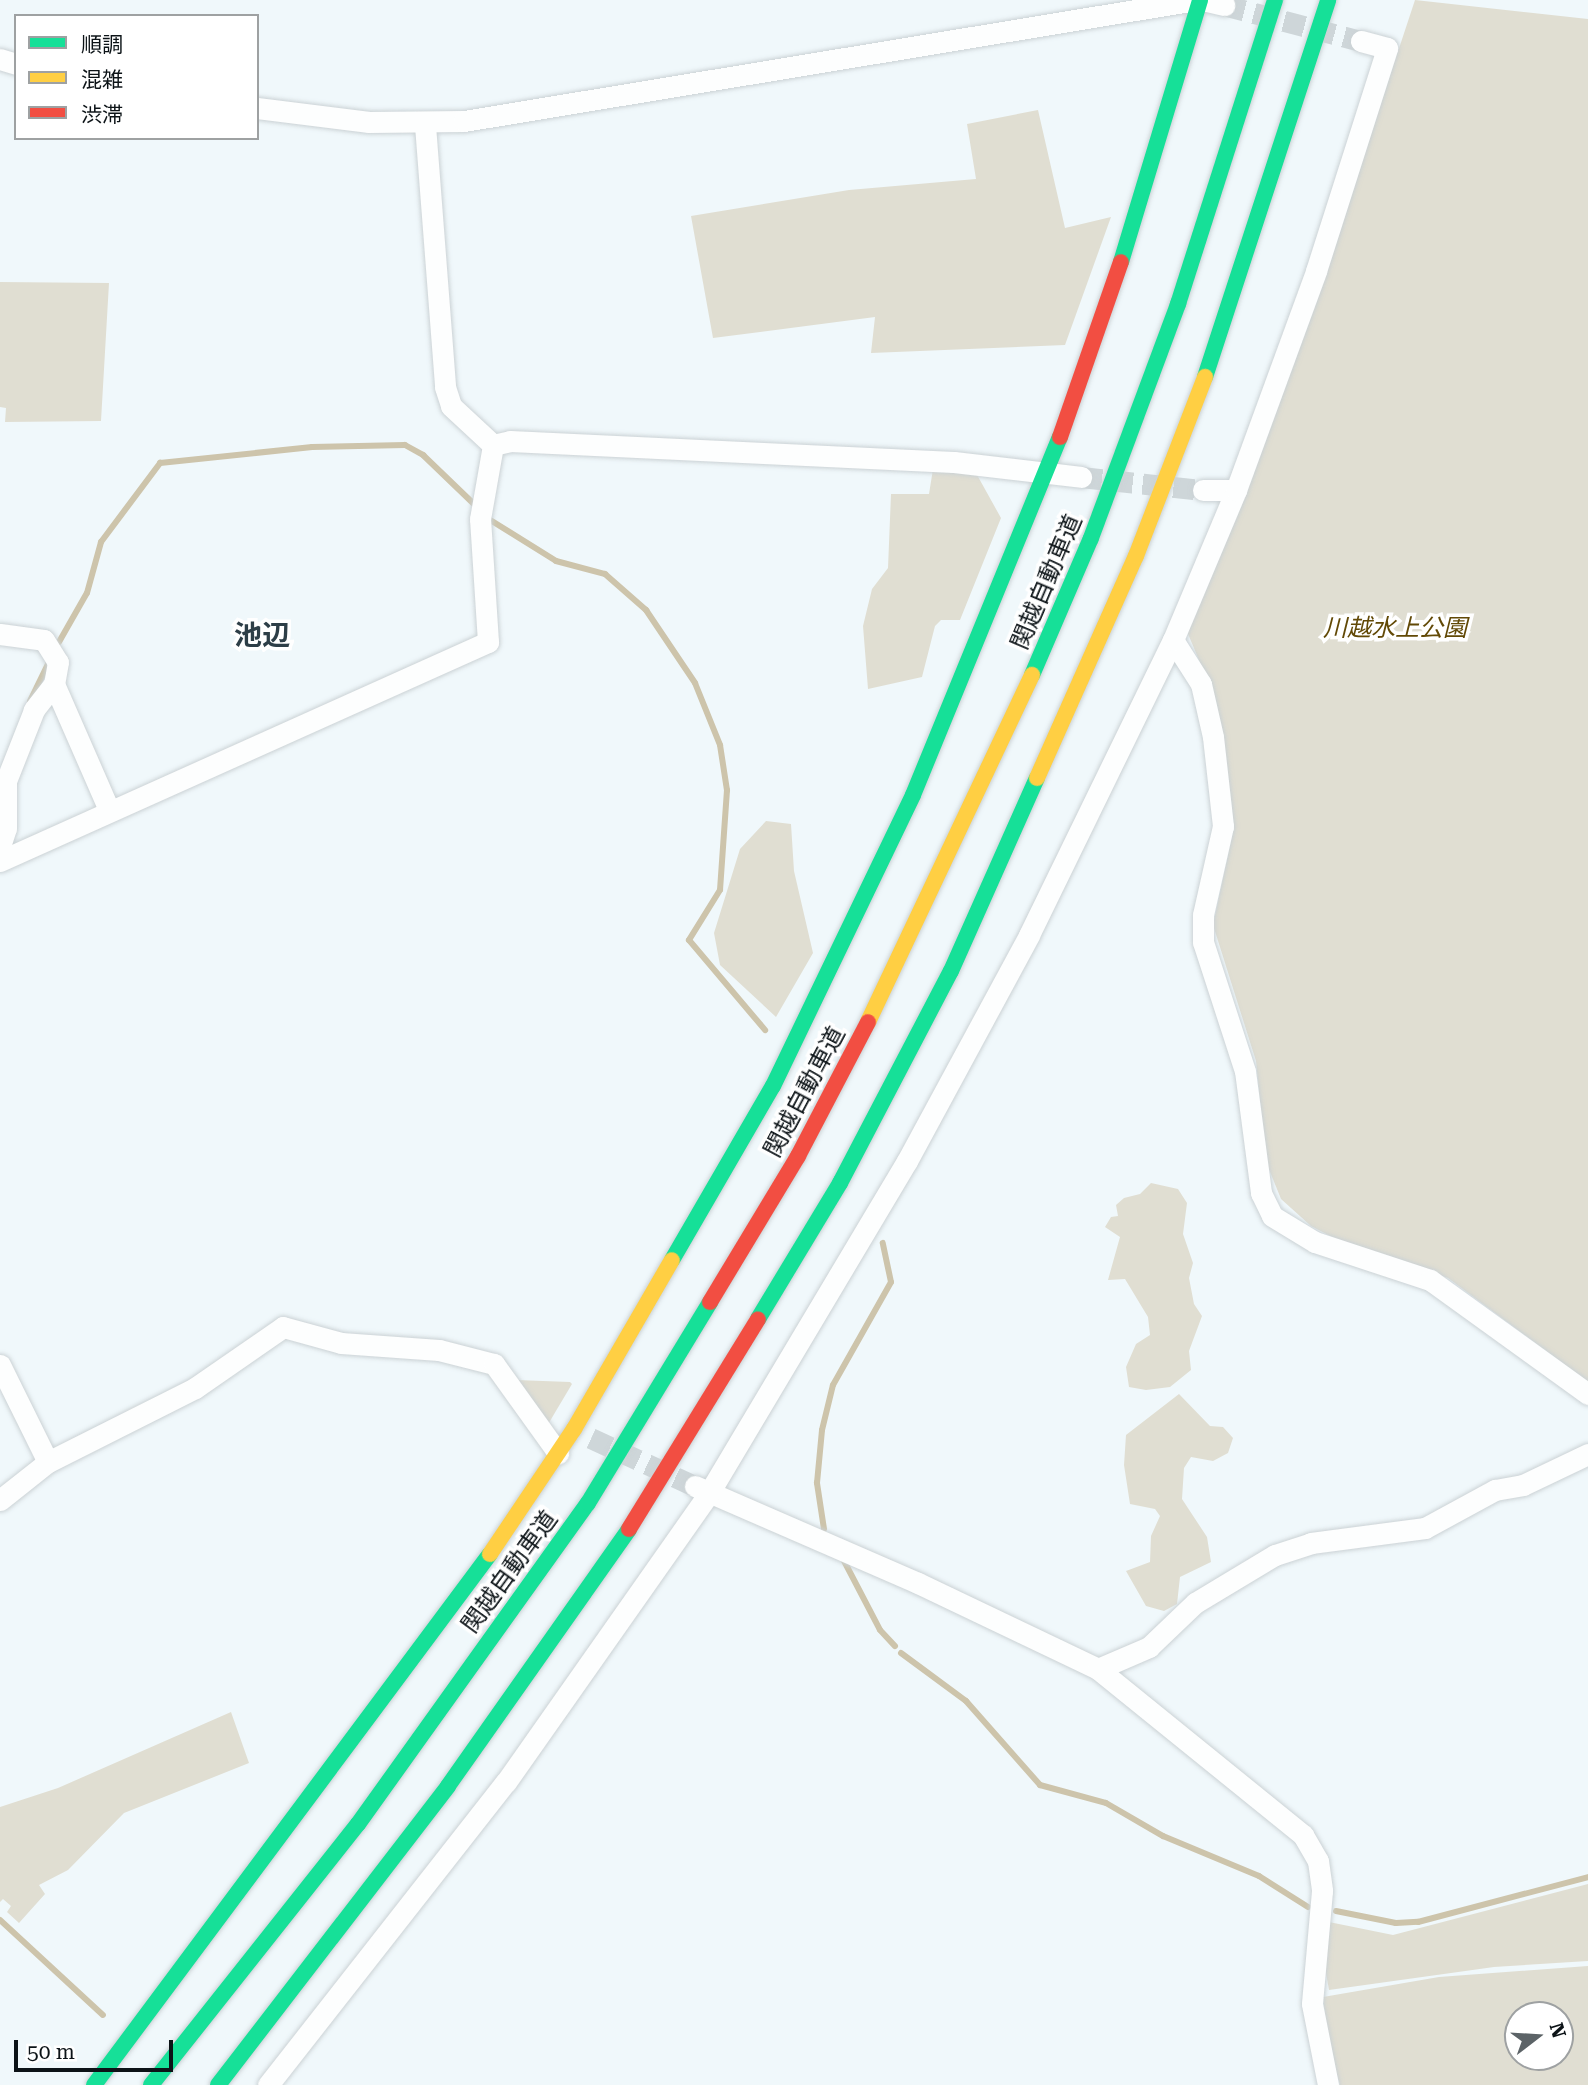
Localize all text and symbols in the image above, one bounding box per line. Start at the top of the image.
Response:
legend [14,14,259,140]
text: 順調 [81,33,123,57]
text: 混雑 [81,68,123,92]
text: 渋滞 [81,103,123,127]
street label: 関越自動車道 [1006,510,1088,654]
park label: 川越水上公園 [1323,615,1467,643]
district label: 池辺 [234,619,290,653]
street label: 関越自動車道 [758,1022,852,1162]
street label: 関越自動車道 [456,1505,564,1639]
north arrow [1504,2001,1574,2071]
text: N [1545,2020,1571,2041]
scale bar [18,2025,177,2070]
text: 50 m [27,2040,75,2064]

